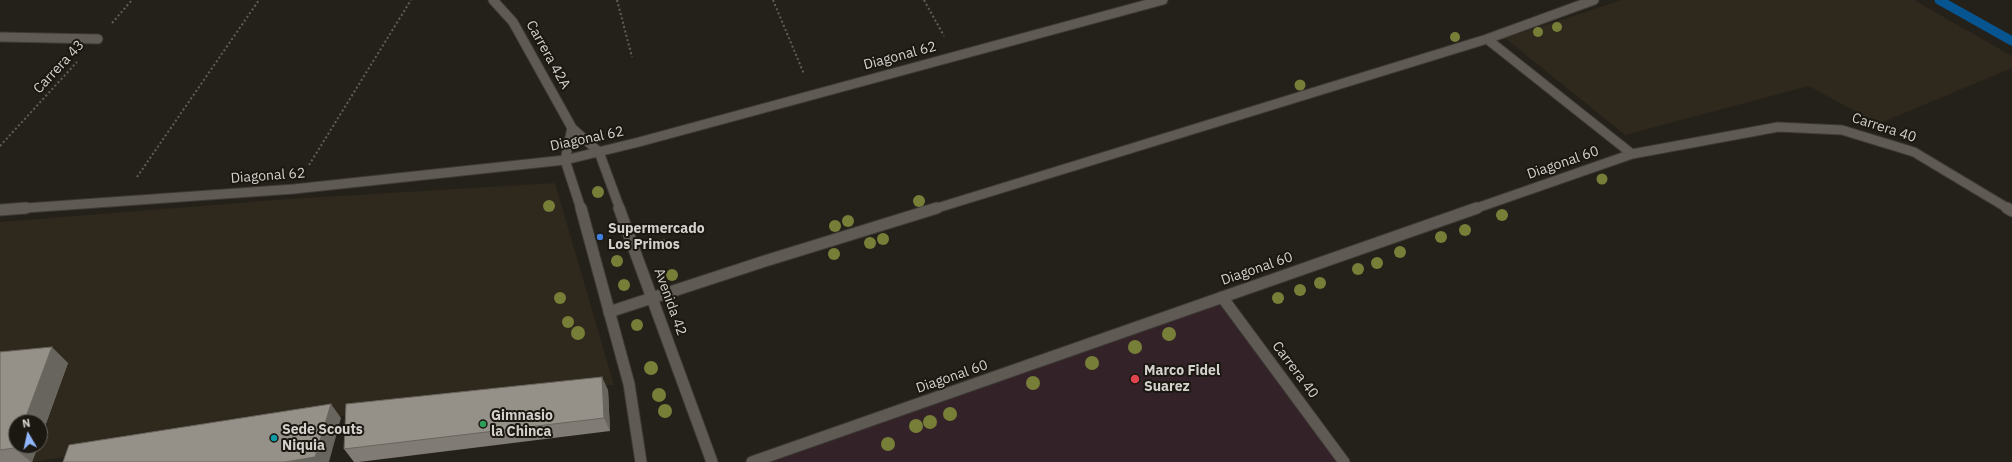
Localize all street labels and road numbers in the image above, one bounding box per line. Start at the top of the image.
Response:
street label: Carrera 42A [522,18,574,92]
street label: Carrera 43 [30,37,88,97]
street label: Diagonal 62 [862,38,938,74]
street label: Carrera 40 [1850,110,1918,146]
street label: Diagonal 62 [549,123,625,155]
street label: Diagonal 60 [1525,143,1601,183]
street label: Diagonal 62 [230,165,306,187]
street label: Diagonal 60 [1219,249,1295,289]
street label: Avenida 42 [650,266,690,338]
street label: Carrera 40 [1268,338,1322,402]
street label: Diagonal 60 [914,357,990,397]

